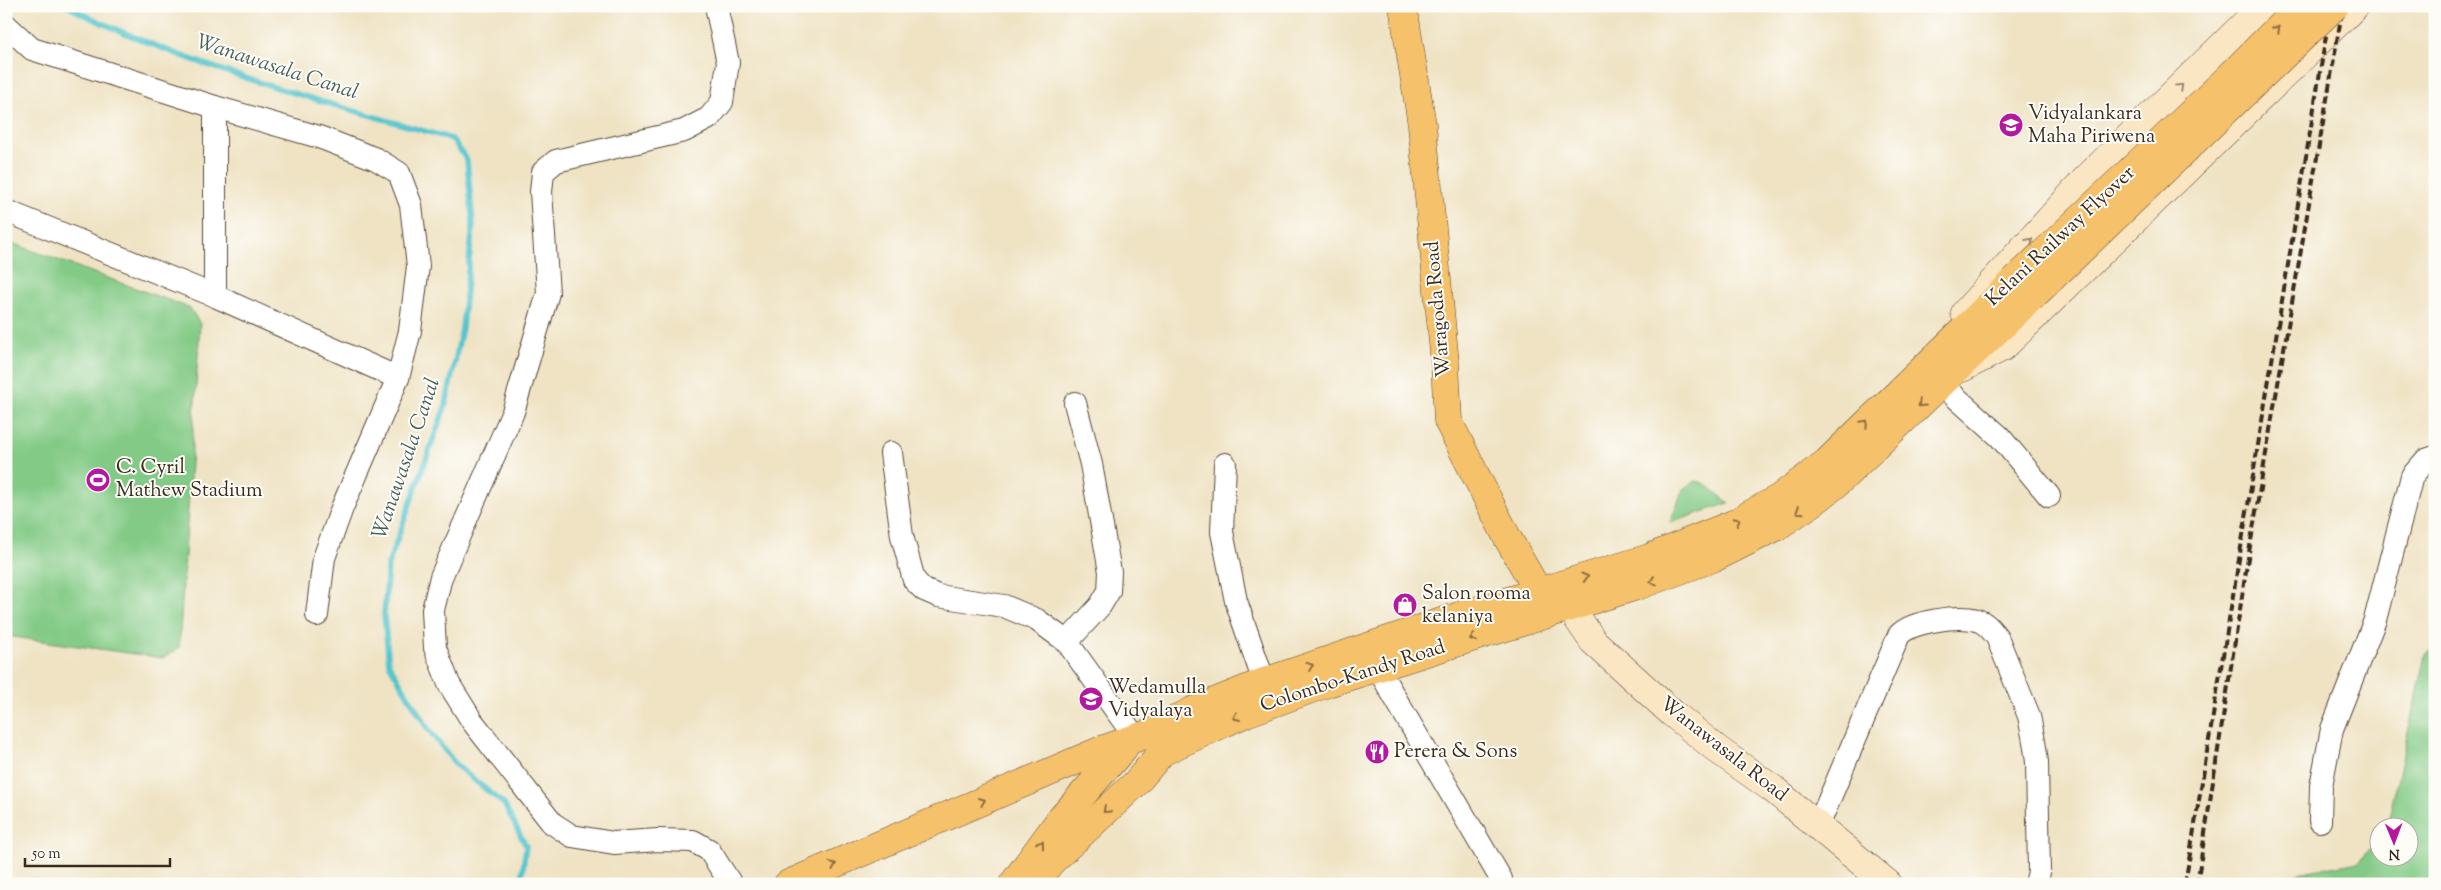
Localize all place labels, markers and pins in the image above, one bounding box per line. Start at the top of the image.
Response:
place label: Vidyalankara Maha Piriwena [2028,100,2155,152]
school or university icon: Vidyalankara Maha Piriwena [1998,112,2024,138]
place label: C. Cyril Mathew Stadium [116,454,263,506]
sports icon: C. Cyril Mathew Stadium [85,467,111,493]
place label: Salon rooma kelaniya [1422,580,1531,632]
shop icon: Salon rooma kelaniya [1392,592,1418,618]
place label: Wedamulla Vidyalaya [1108,674,1206,726]
school or university icon: Wedamulla Vidyalaya [1078,686,1104,712]
place label: Perera & Sons [1394,738,1517,767]
restaurant icon: Perera & Sons [1364,739,1390,765]

